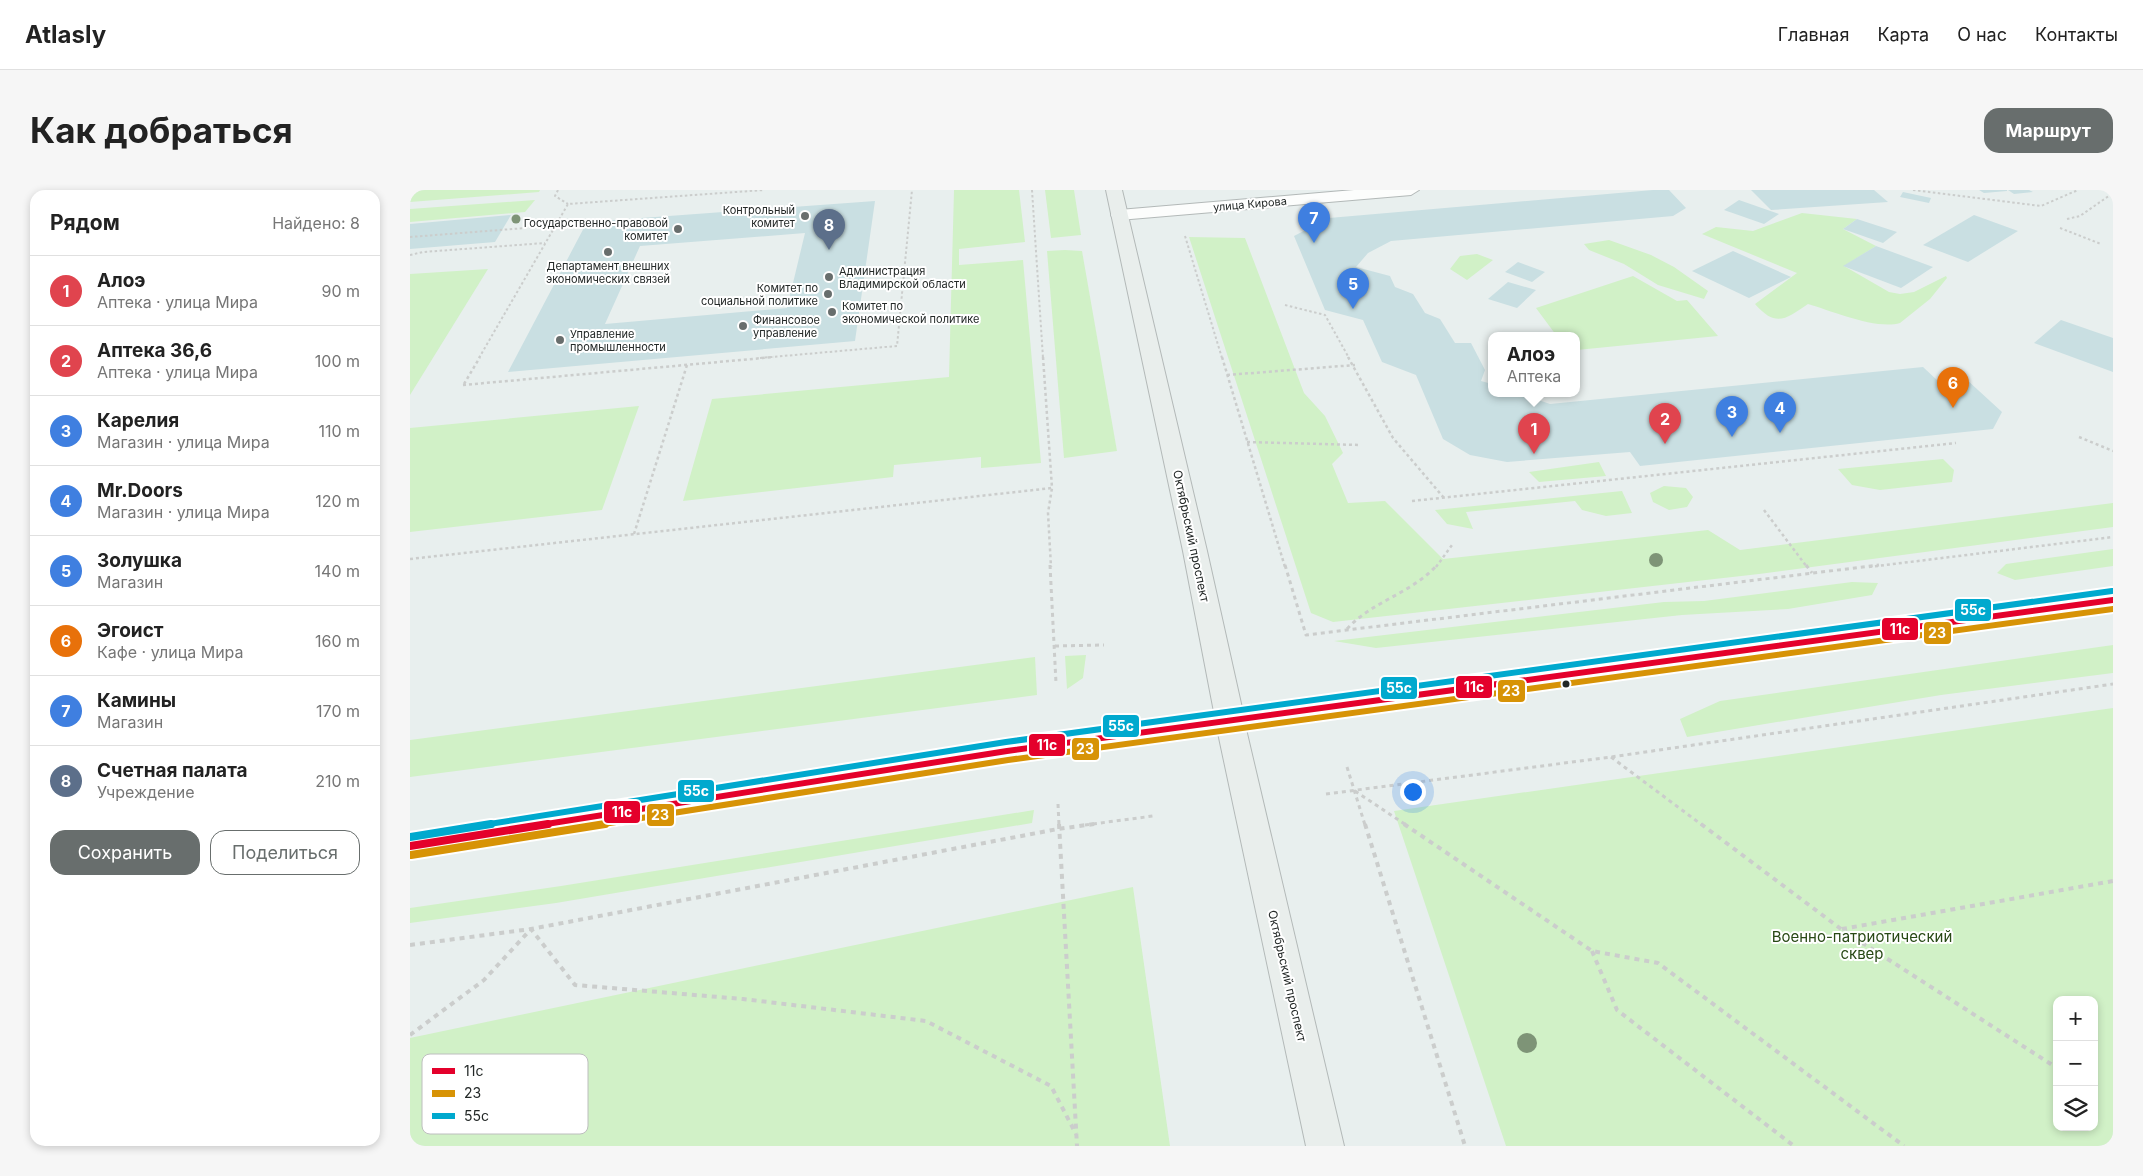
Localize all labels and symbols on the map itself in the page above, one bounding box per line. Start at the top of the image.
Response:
street label: улица Кирова [1213,194,1287,214]
pin: 7 [1298,202,1330,243]
place label: Контрольный комитет [723,203,796,230]
pin: 8 [813,209,845,250]
marker: Контрольный комитет [799,210,811,222]
place label: Государственно-правовой комитет [524,216,669,243]
marker: Государственно-правовой комитет [672,223,684,235]
marker: Департамент внешних экономических связей [602,246,614,258]
place label: Департамент внешних экономических связей [546,259,670,286]
place label: Администрация Владимирской области [839,264,966,291]
pin: 5 [1337,268,1369,309]
marker: Администрация Владимирской области [823,271,835,283]
place label: Комитет по социальной политике [701,281,818,308]
marker: Комитет по социальной политике [822,288,834,300]
place label: Комитет по экономической политике [842,299,979,326]
marker: Комитет по экономической политике [826,306,838,318]
place label: Финансовое управление [753,313,820,340]
marker: Финансовое управление [737,320,749,332]
place label: Управление промышленности [570,327,666,354]
marker: Управление промышленности [554,334,566,346]
pin: 6 [1937,367,1969,408]
pin: 4 [1764,392,1796,433]
pin: 3 [1716,396,1748,437]
pin: 2 [1649,403,1681,444]
pin: 1 [1518,413,1550,454]
street label: Октябрьский проспект [1170,469,1213,604]
line badge: 55с [1954,598,1992,622]
text: 55с [1960,601,1986,618]
line badge: 11с [1881,617,1919,641]
text: 11с [1890,620,1910,637]
line badge: 23 [1923,621,1952,645]
text: 23 [1928,624,1946,641]
line badge: 11с [1455,675,1493,699]
line badge: 55с [1380,676,1418,700]
text: 11с [1464,678,1484,695]
text: 55с [1386,679,1412,696]
line badge: 23 [1497,679,1526,703]
unlabelled marker [1561,679,1571,689]
text: 23 [1502,682,1520,699]
line badge: 55с [1102,714,1140,738]
text: 55с [1108,717,1134,734]
line badge: 11с [1028,733,1066,757]
text: 11с [1037,736,1057,753]
line badge: 23 [1071,737,1100,761]
text: 23 [1076,740,1094,757]
line badge: 55с [677,779,715,803]
your location [1400,779,1426,805]
text: 55с [683,782,709,799]
line badge: 11с [603,800,641,824]
text: 11с [612,803,632,820]
line badge: 23 [646,803,675,827]
text: 23 [651,806,669,823]
street label: Октябрьский проспект [1265,909,1310,1044]
park label: Военно-патриотический сквер [1772,927,1952,963]
legend [422,1054,588,1134]
text: 11с [464,1062,483,1079]
text: 23 [464,1084,481,1101]
text: 55с [464,1107,489,1124]

